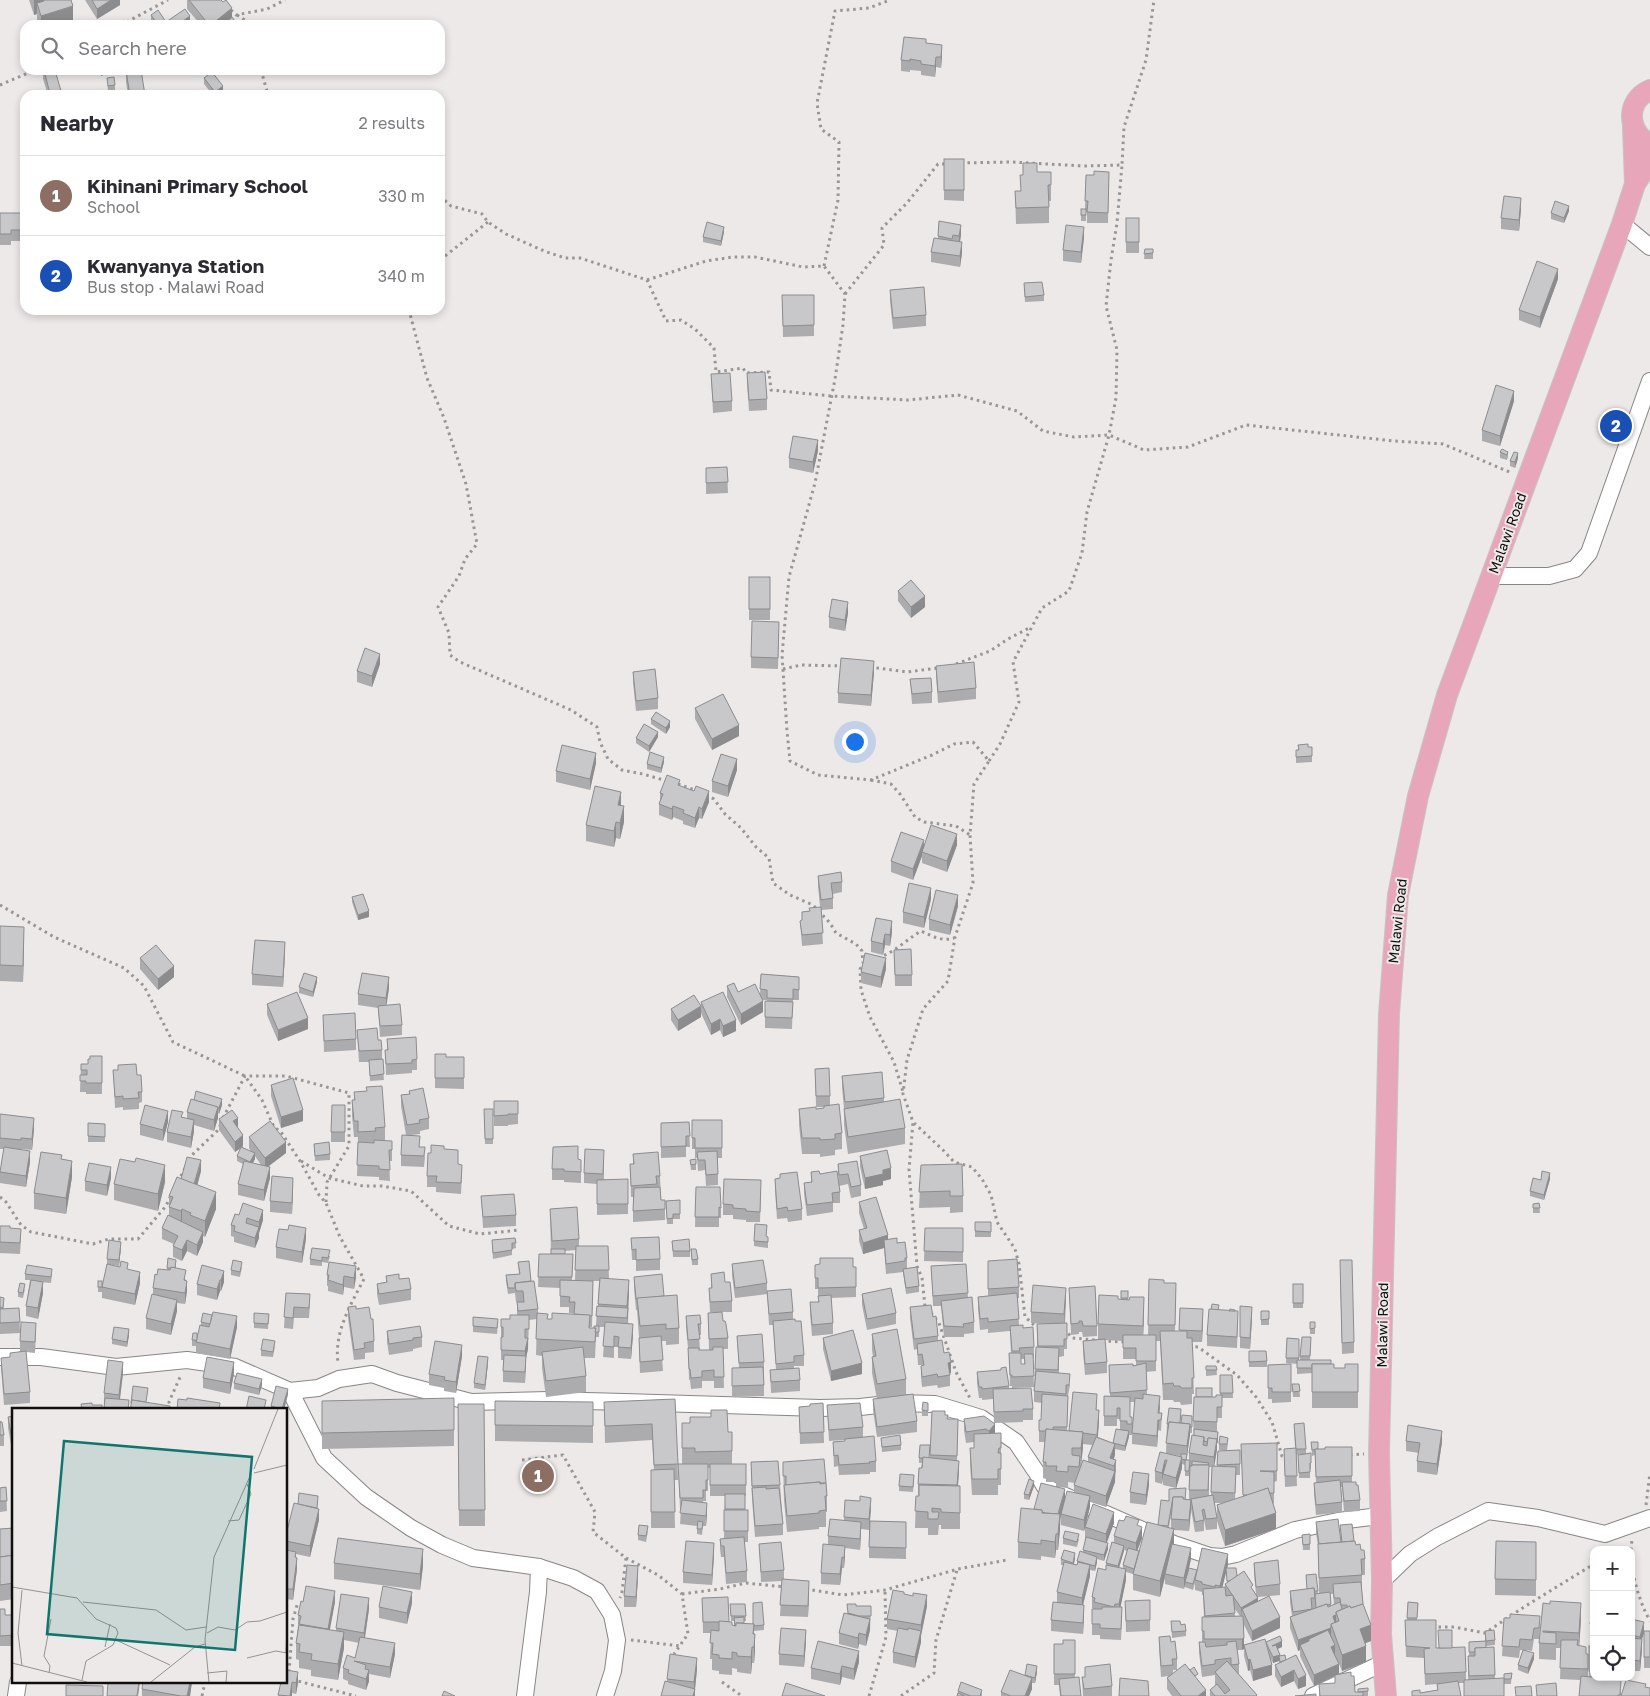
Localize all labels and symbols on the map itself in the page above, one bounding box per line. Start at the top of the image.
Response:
pin: 2 [1600,407,1632,445]
street label: Malawi Road [1484,490,1530,576]
your location [842,729,868,755]
street label: Malawi Road [1384,878,1410,964]
street label: Malawi Road [1373,1282,1391,1368]
inset map [12,1408,288,1684]
pin: 1 [522,1457,554,1495]

